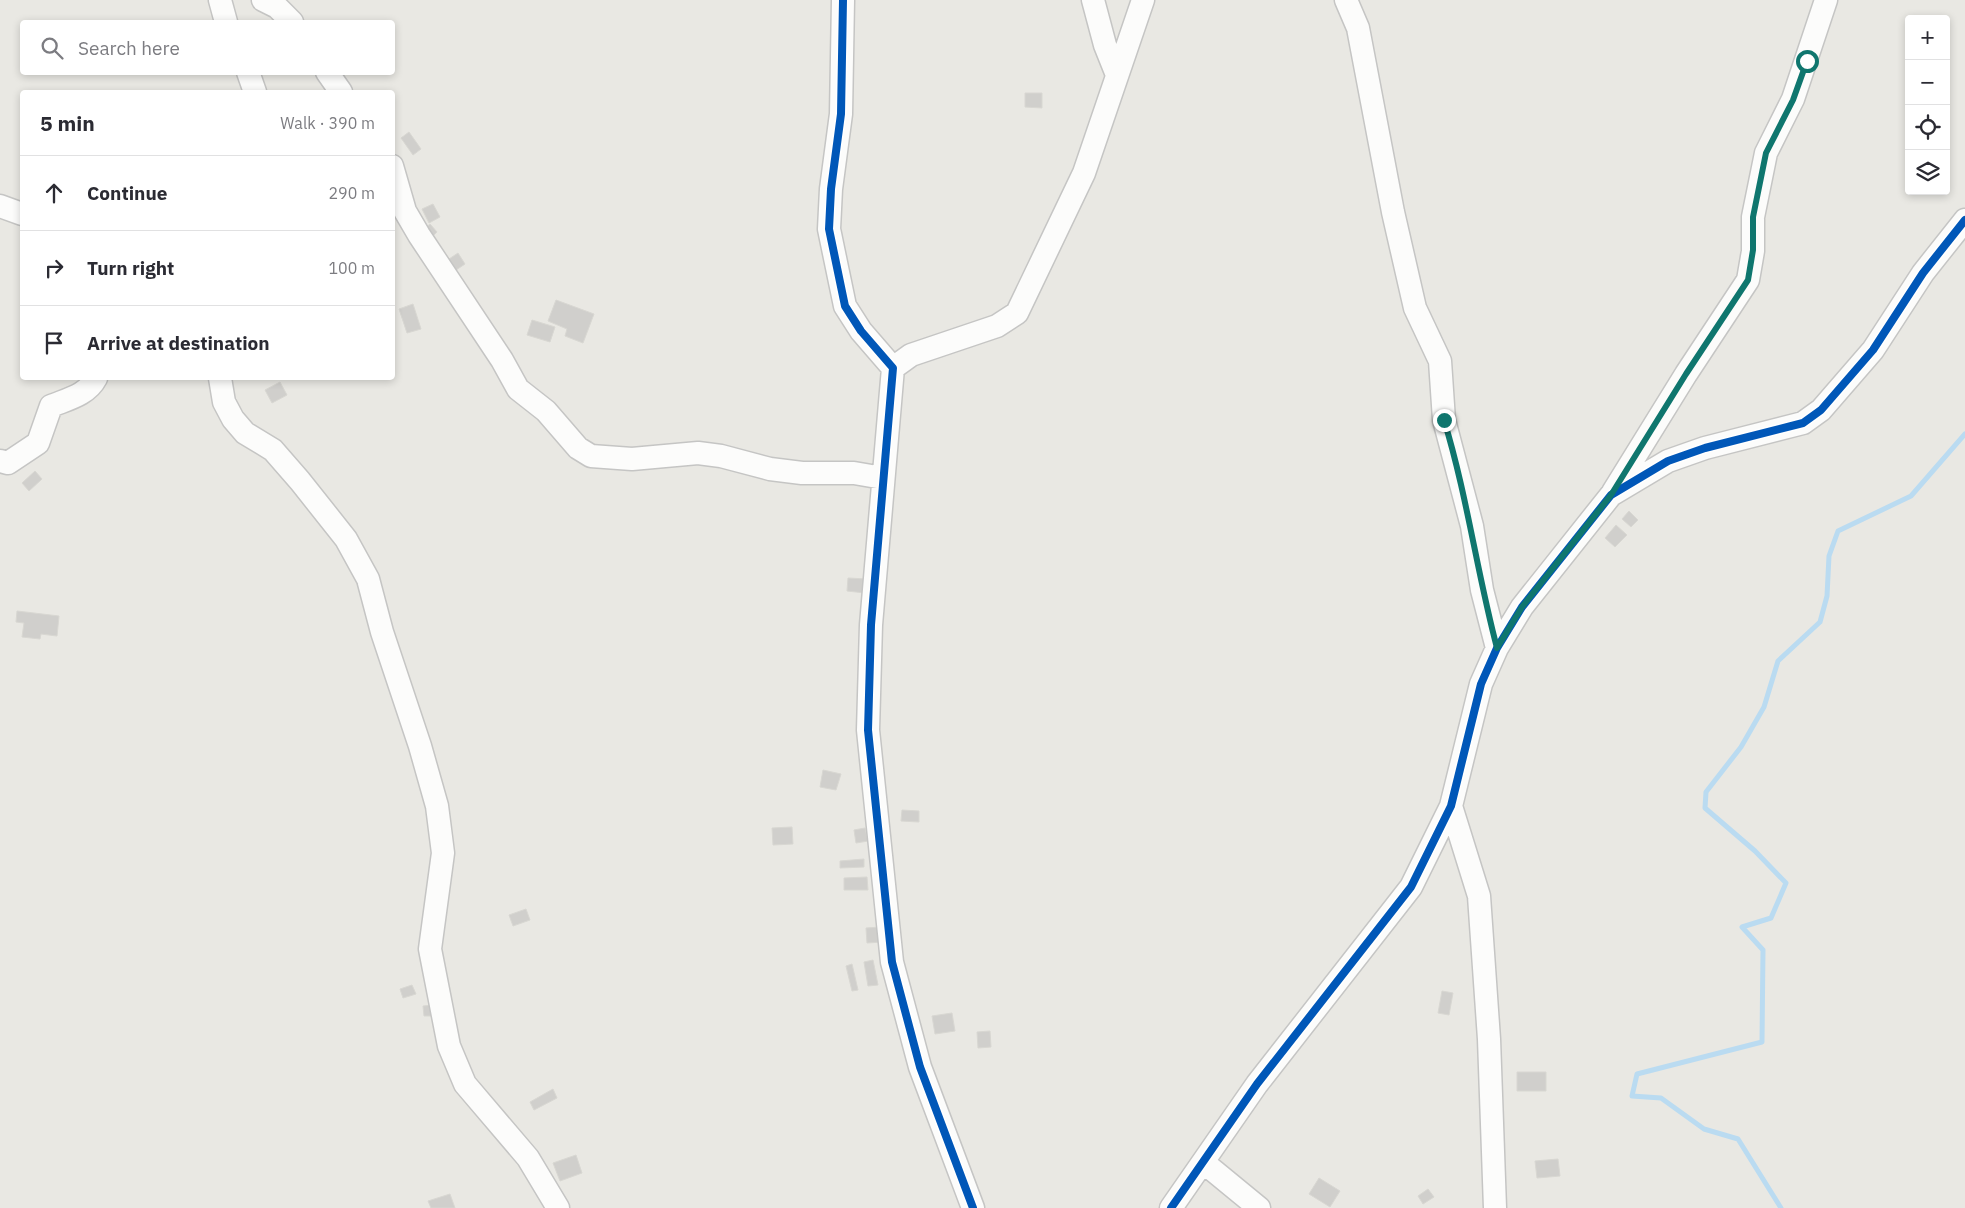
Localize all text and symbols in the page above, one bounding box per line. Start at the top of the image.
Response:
map controls [1905,15,1950,195]
button: + [1905,15,1950,60]
search box [20,20,395,75]
icon: search [38,34,66,62]
text: Search here [78,36,180,60]
route start [1796,50,1819,73]
button: − [1905,60,1950,105]
button: locate [1905,105,1950,150]
text: 5 min [40,109,95,137]
text: Walk · 390 m [280,113,375,133]
button: layers [1905,150,1950,195]
icon: ahead [40,179,68,207]
text: Continue [87,181,167,205]
text: 290 m [328,183,375,203]
icon: right [40,254,68,282]
text: Turn right [87,256,174,280]
text: 100 m [328,258,375,278]
icon: arrive [40,329,68,357]
text: Arrive at destination [87,331,270,355]
route end [1433,409,1456,432]

